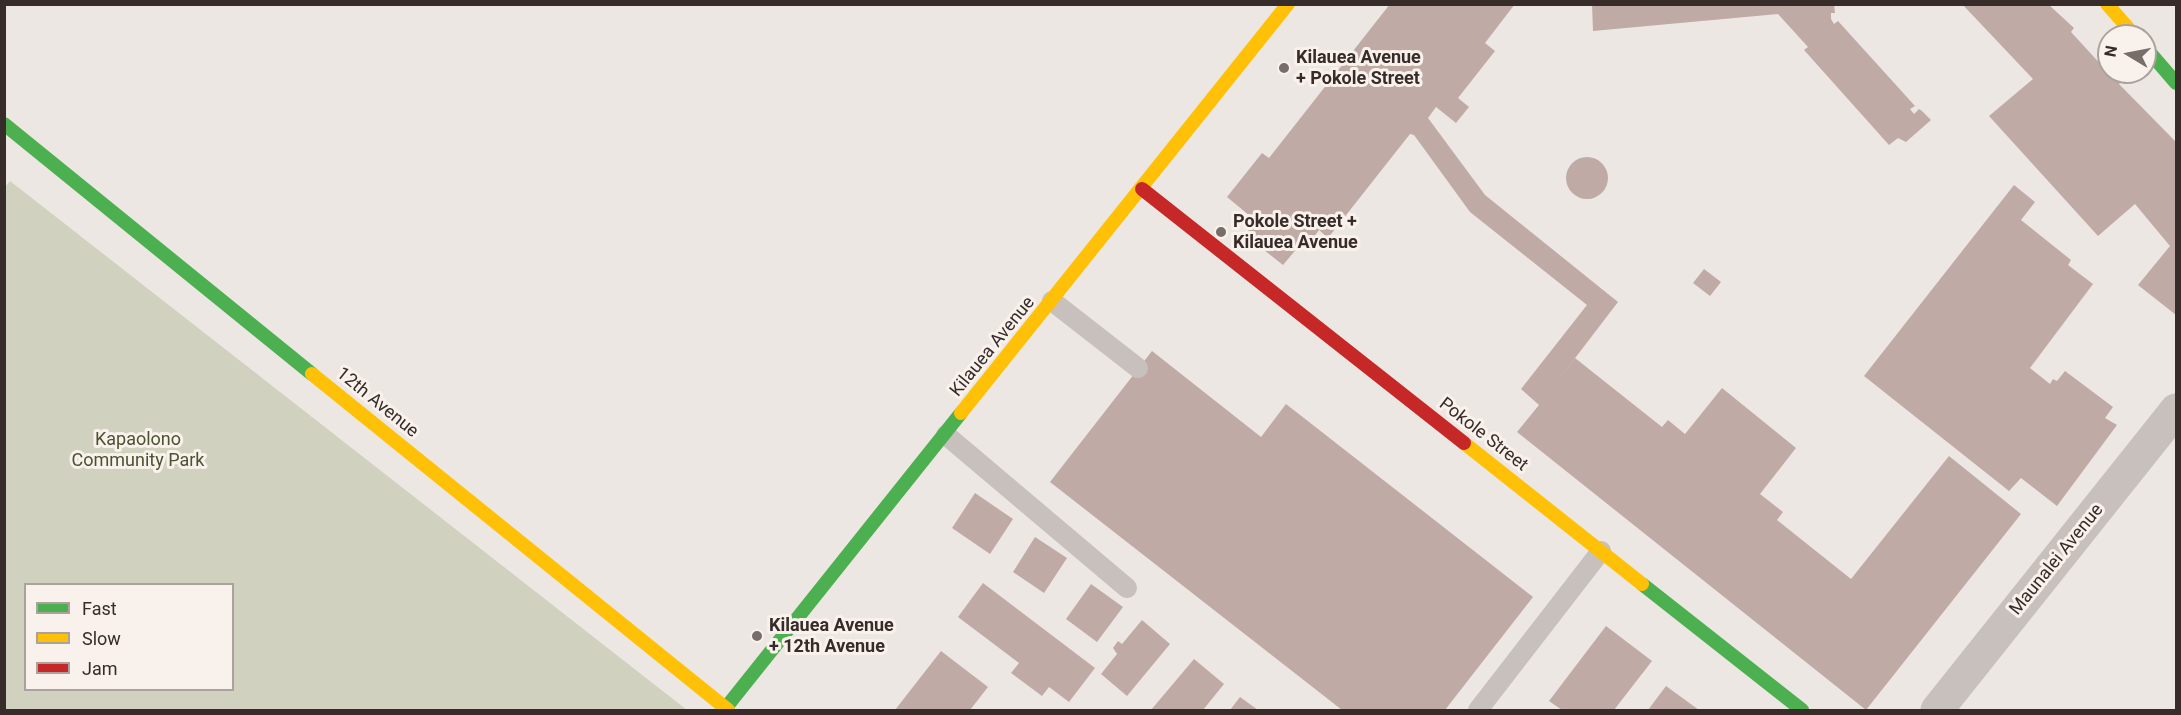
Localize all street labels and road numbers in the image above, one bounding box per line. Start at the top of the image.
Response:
street label: Kilauea Avenue [946,293,1040,401]
street label: 12th Avenue [332,363,422,443]
street label: Pokole Street [1434,394,1532,476]
street label: Maunalei Avenue [2006,500,2108,620]

